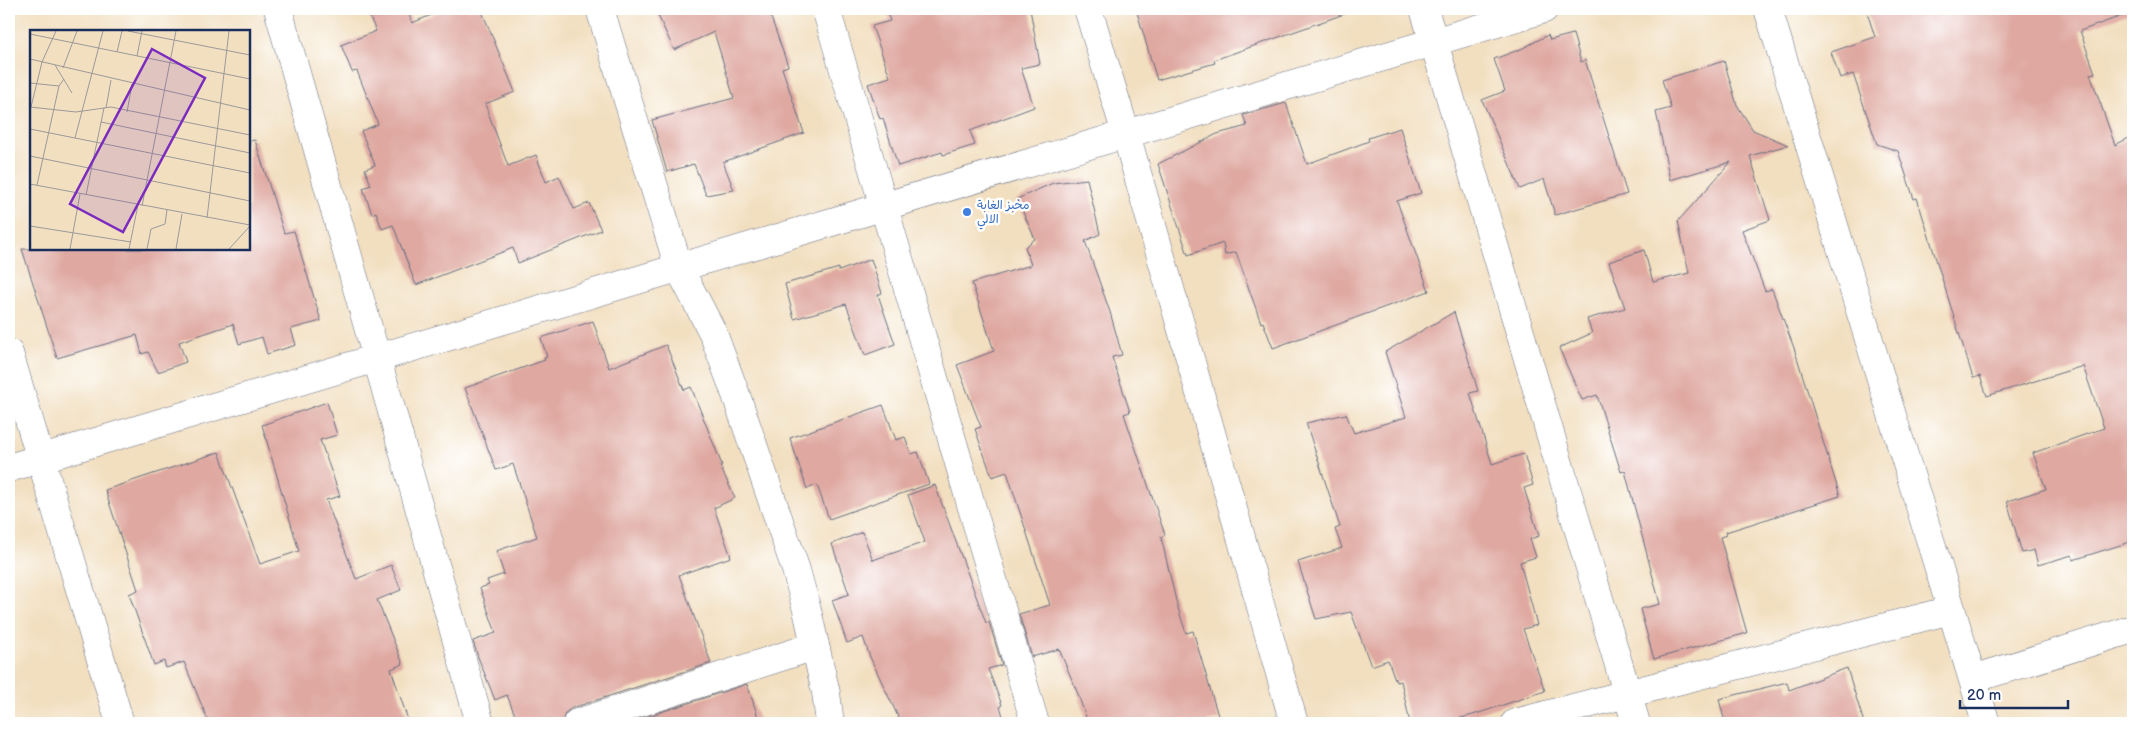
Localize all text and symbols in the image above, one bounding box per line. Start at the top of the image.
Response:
inset map [30,30,250,250]
place label: مخبز الغابة الالي [977,198,1029,230]
marker: مخبز الغابة الالي [961,206,973,218]
scale bar [1960,677,2067,709]
text: 20 m [1967,686,2001,705]

